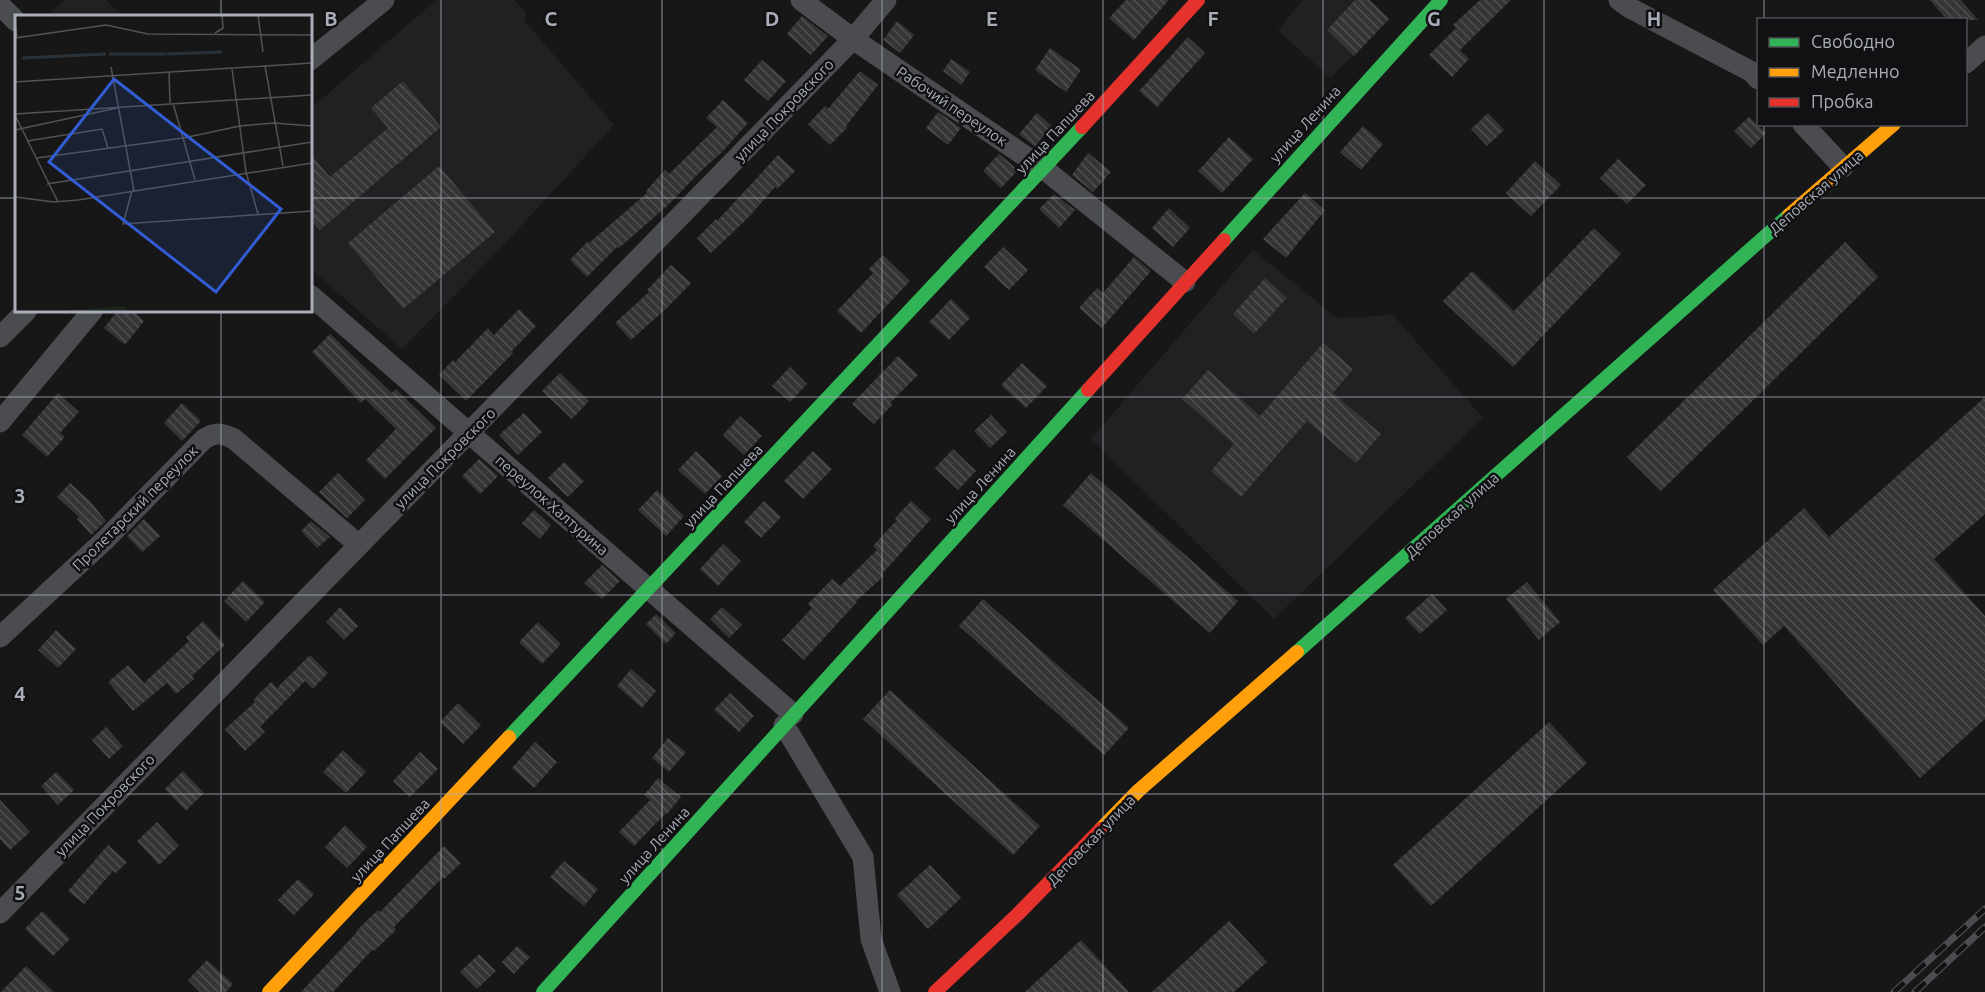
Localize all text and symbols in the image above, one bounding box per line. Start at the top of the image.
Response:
text: B [324,7,338,30]
text: C [545,7,558,30]
text: D [765,7,779,30]
text: E [986,7,998,30]
text: F [1207,7,1219,30]
text: G [1427,7,1441,30]
text: H [1647,7,1661,30]
inset map [15,15,312,312]
legend [1757,18,1967,126]
text: Свободно [1811,31,1895,51]
street label: улица Покровского [731,55,837,165]
text: Медленно [1811,61,1900,81]
street label: Рабочий переулок [894,63,1011,149]
street label: улица Ленина [1266,82,1344,166]
street label: улица Папшева [1012,87,1098,177]
text: Пробка [1811,91,1874,111]
street label: Деповская улица [1765,146,1867,238]
street label: улица Покровского [391,404,499,512]
street label: улица Папшева [680,441,766,531]
street label: Пролетарский переулок [69,442,201,574]
street label: улица Ленина [941,443,1019,527]
street label: переулок Халтурина [492,451,612,559]
street label: Деповская улица [1402,469,1502,561]
text: 3 [14,484,26,507]
text: 4 [14,682,26,705]
street label: улица Покровского [52,750,158,860]
street label: Деповская улица [1043,791,1139,889]
street label: улица Папшева [347,795,433,885]
street label: улица Ленина [615,803,693,887]
text: 5 [14,881,26,904]

